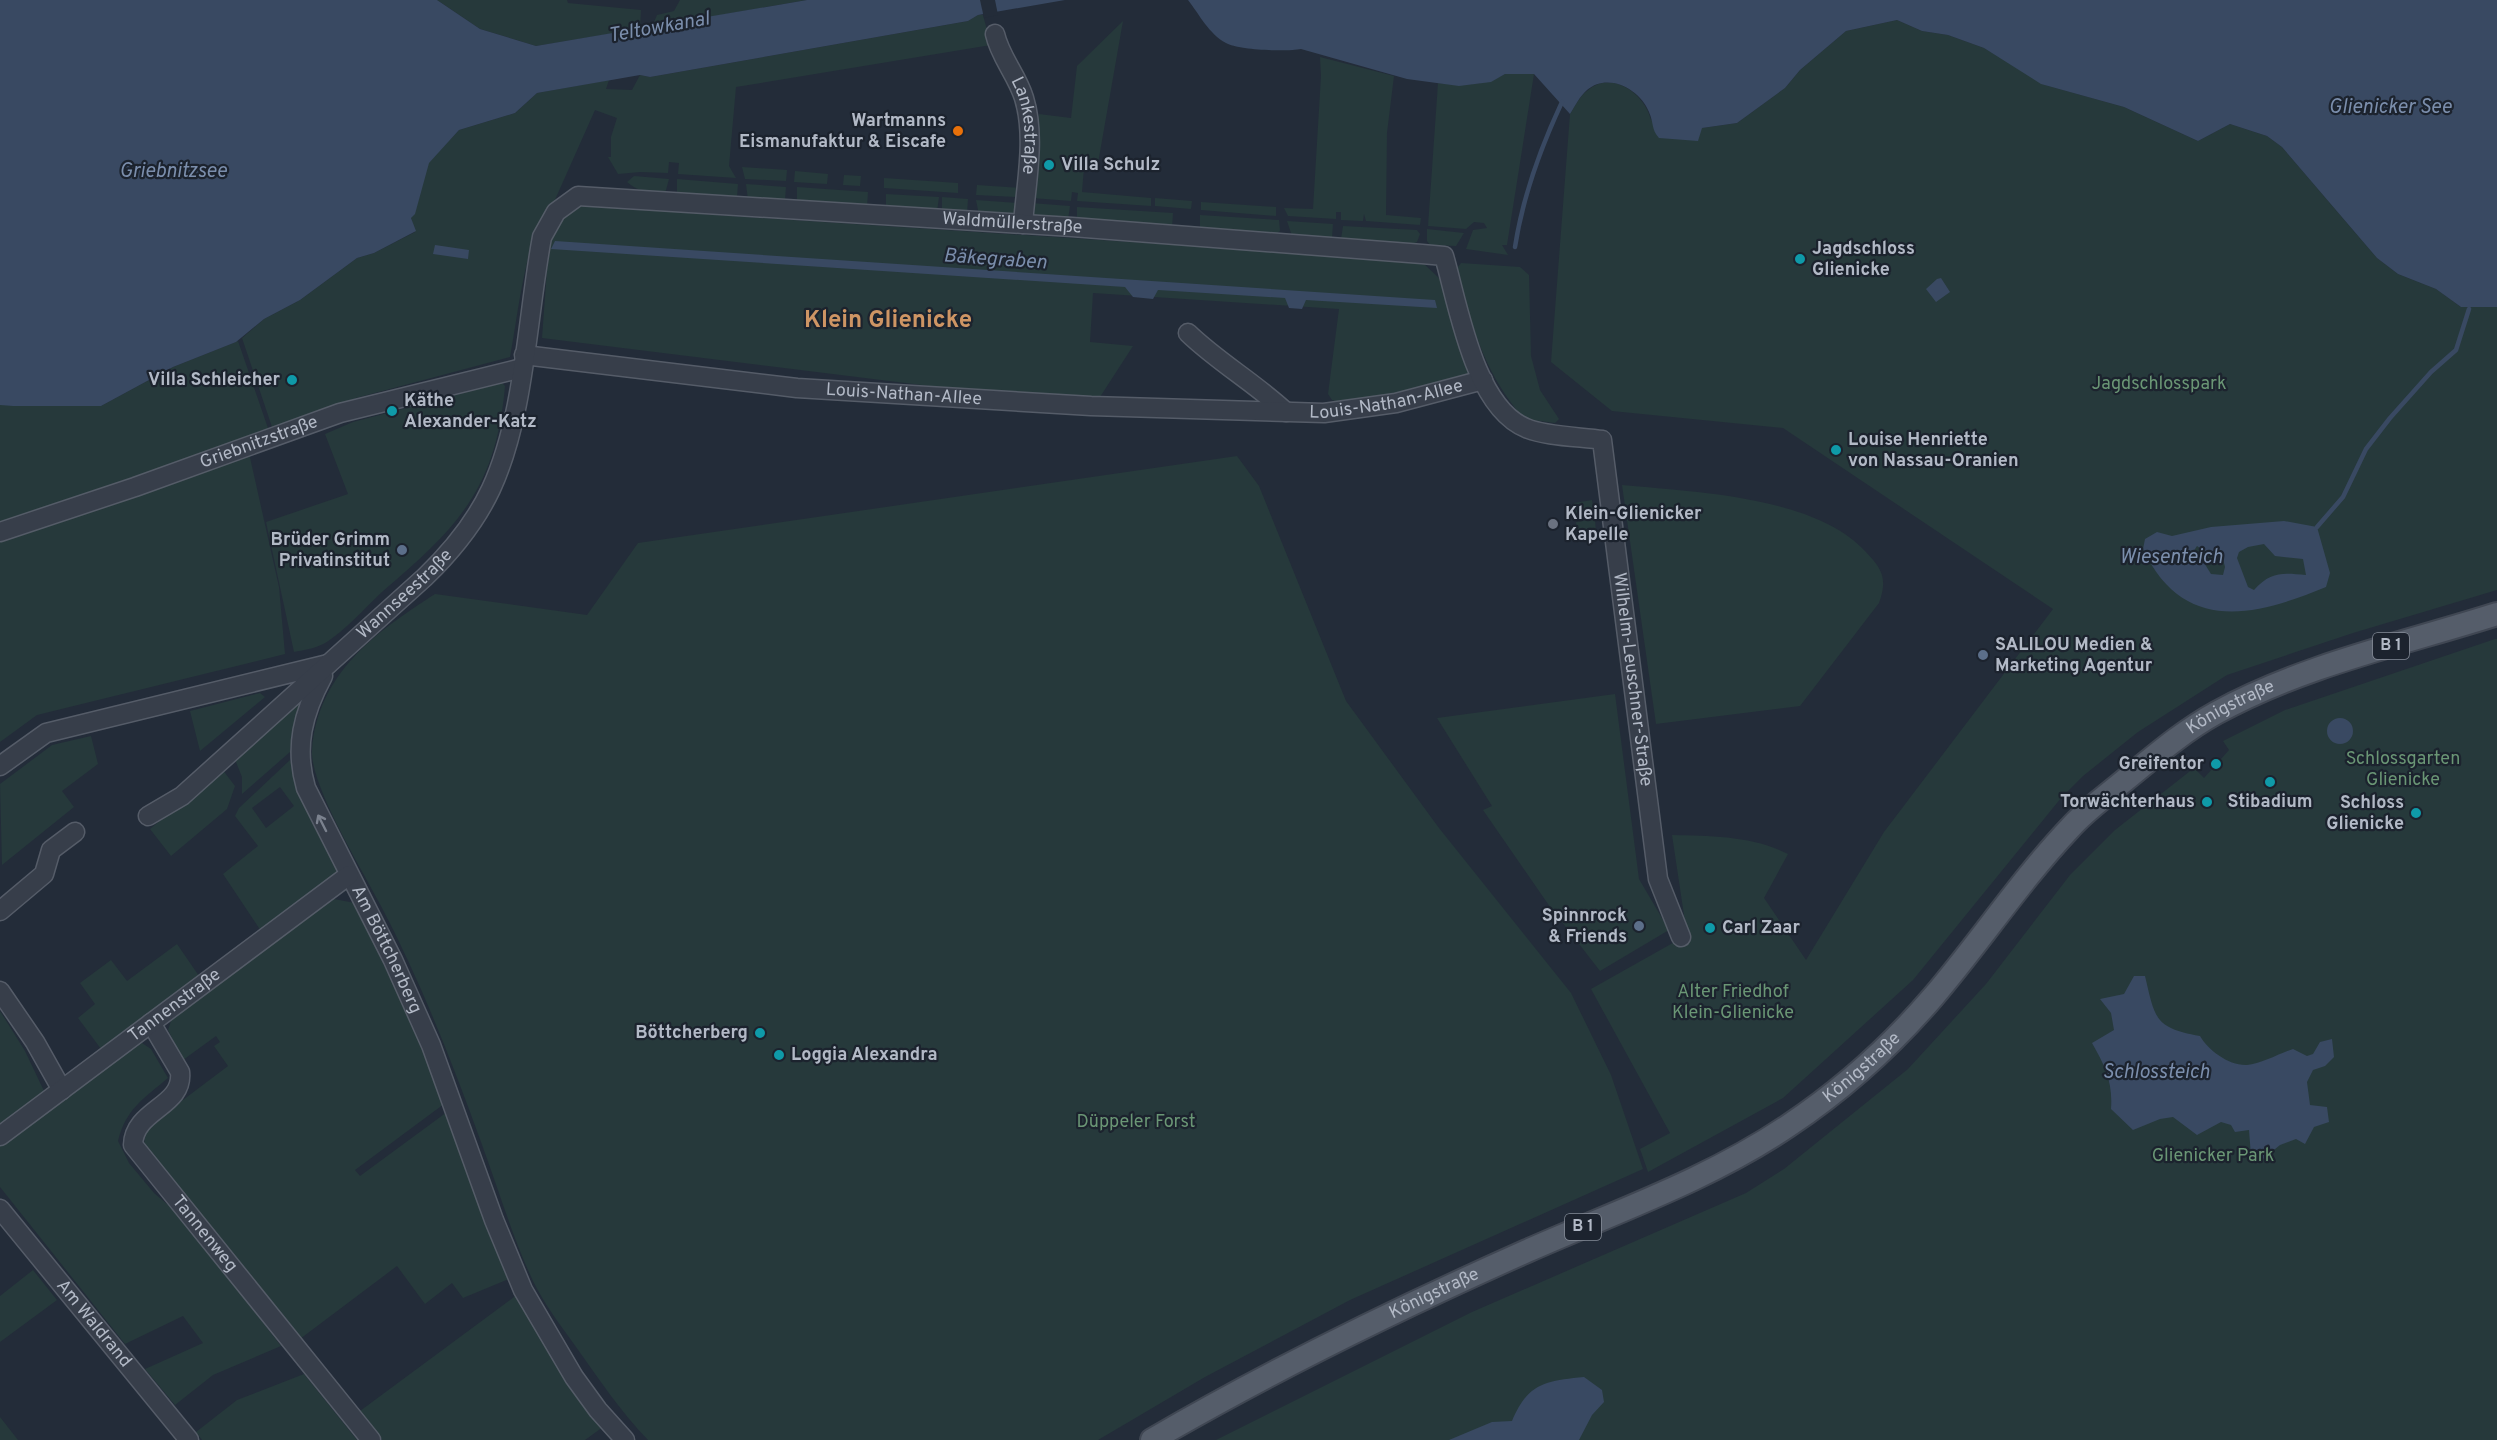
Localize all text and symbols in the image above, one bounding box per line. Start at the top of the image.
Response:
water label: Teltowkanal [606,6,712,50]
street label: Lankestraße [1005,73,1041,175]
water label: Glienicker See [2329,95,2452,121]
place label: Wartmanns Eismanufaktur & Eiscafe [739,110,946,154]
marker: Wartmanns Eismanufaktur & Eiscafe [951,124,965,138]
place label: Villa Schulz [1061,154,1160,177]
marker: Villa Schulz [1042,158,1056,172]
water label: Griebnitzsee [119,159,228,185]
street label: Waldmüllerstraße [941,207,1083,239]
place label: Jagdschloss Glienicke [1812,238,1915,282]
water label: Bäkegraben [942,243,1048,277]
marker: Jagdschloss Glienicke [1793,252,1807,266]
district label: Klein Glienicke [804,306,972,336]
place label: Villa Schleicher [148,369,280,392]
marker: Villa Schleicher [285,373,299,387]
park label: Jagdschlosspark [2091,373,2227,396]
street label: Louis-Nathan-Allee [1309,374,1466,425]
street label: Louis-Nathan-Allee [825,378,983,411]
place label: Käthe Alexander-Katz [404,390,537,434]
marker: Käthe Alexander-Katz [385,404,399,418]
street label: Griebnitzstraße [197,410,321,474]
place label: Louise Henriette von Nassau-Oranien [1848,429,2019,473]
marker: Louise Henriette von Nassau-Oranien [1829,443,1843,457]
place label: Klein-Glienicker Kapelle [1565,503,1702,547]
marker: Klein-Glienicker Kapelle [1546,517,1560,531]
place label: Brüder Grimm Privatinstitut [271,529,390,573]
marker: Brüder Grimm Privatinstitut [395,543,409,557]
street label: Wannseestraße [352,544,458,644]
water label: Wiesenteich [2119,545,2223,571]
street label: Wilhelm-Leuschner-Straße [1608,571,1658,788]
road number: B 1 [2373,633,2409,659]
place label: SALILOU Medien & Marketing Agentur [1995,634,2153,678]
marker: SALILOU Medien & Marketing Agentur [1976,648,1990,662]
street label: Königstraße [2182,675,2278,740]
park label: Schlossgarten Glienicke [2346,748,2460,792]
place label: Greifentor [2118,753,2204,776]
marker: Greifentor [2209,757,2223,771]
marker: Stibadium [2263,775,2277,789]
place label: Torwächterhaus [2060,791,2195,814]
place label: Stibadium [2227,791,2313,814]
place label: Schloss Glienicke [2326,792,2404,836]
marker: Torwächterhaus [2200,795,2214,809]
marker: Schloss Glienicke [2409,806,2423,820]
one-way arrow [316,814,328,832]
street label: Am Böttcherberg [346,881,427,1017]
place label: Spinnrock & Friends [1542,905,1627,949]
place label: Carl Zaar [1722,917,1800,940]
marker: Spinnrock & Friends [1632,919,1646,933]
marker: Carl Zaar [1703,921,1717,935]
street label: Tannenstraße [124,963,225,1048]
park label: Alter Friedhof Klein-Glienicke [1672,981,1794,1025]
place label: Böttcherberg [635,1022,748,1045]
marker: Böttcherberg [753,1026,767,1040]
street label: Königstraße [1818,1027,1906,1108]
place label: Loggia Alexandra [791,1044,937,1067]
marker: Loggia Alexandra [772,1048,786,1062]
water label: Schlossteich [2102,1060,2210,1086]
park label: Düppeler Forst [1077,1111,1195,1134]
park label: Glienicker Park [2152,1145,2274,1168]
street label: Tannenweg [167,1191,243,1277]
road number: B 1 [1565,1214,1601,1240]
street label: Königstraße [1385,1263,1483,1325]
street label: Am Waldrand [51,1275,137,1372]

